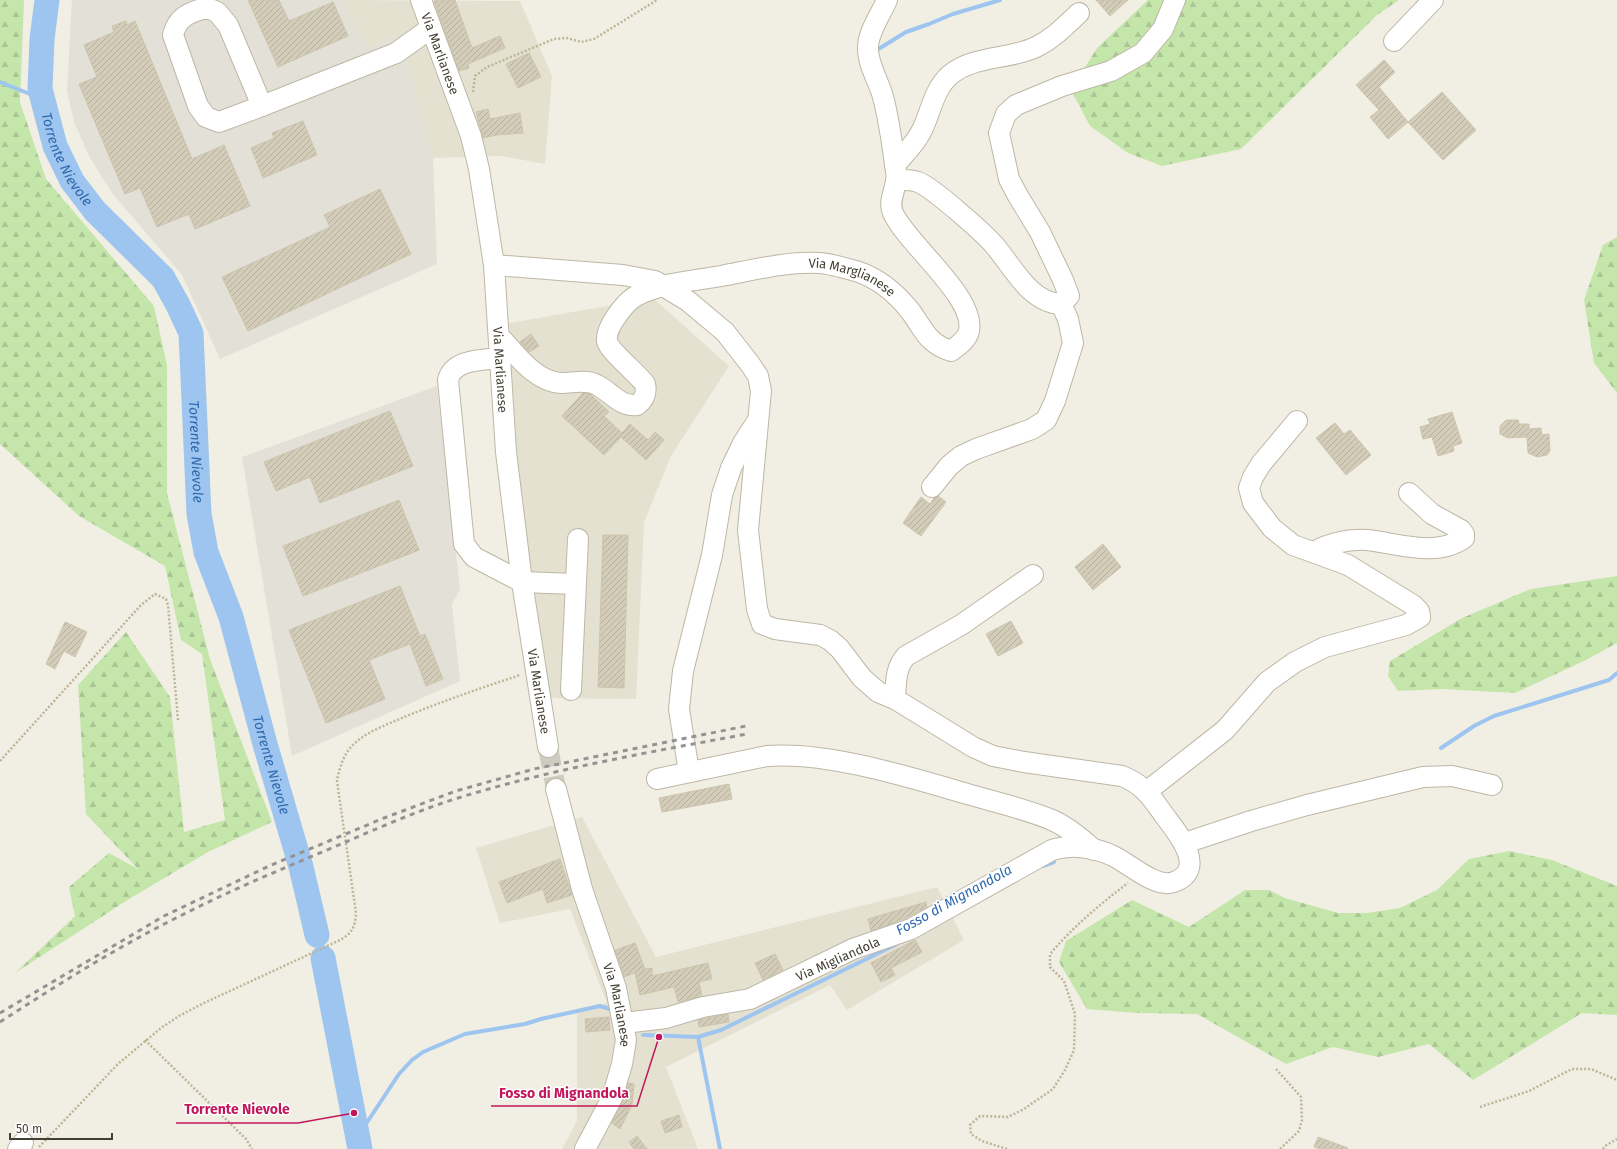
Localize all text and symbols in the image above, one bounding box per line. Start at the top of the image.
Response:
street label: Via Marlianese [419,10,463,97]
water label: Torrente Nievole [38,111,96,209]
street label: Via Marglianese [809,255,899,299]
street label: Via Marlianese [490,326,511,413]
water label: Torrente Nievole [185,400,207,503]
street label: Via Marlianese [525,648,553,735]
water label: Torrente Nievole [249,713,294,816]
water label: Fosso di Mignandola [893,861,1015,939]
street label: Via Migliandola [794,934,882,984]
street label: Via Marlianese [600,961,633,1048]
callout: Fosso di Mignandola [491,1080,637,1106]
text: Fosso di Mignandola [499,1085,629,1102]
callout: Torrente Nievole [176,1097,298,1123]
text: Torrente Nievole [184,1101,290,1118]
scale bar [10,1115,112,1141]
text: 50 m [16,1122,42,1136]

